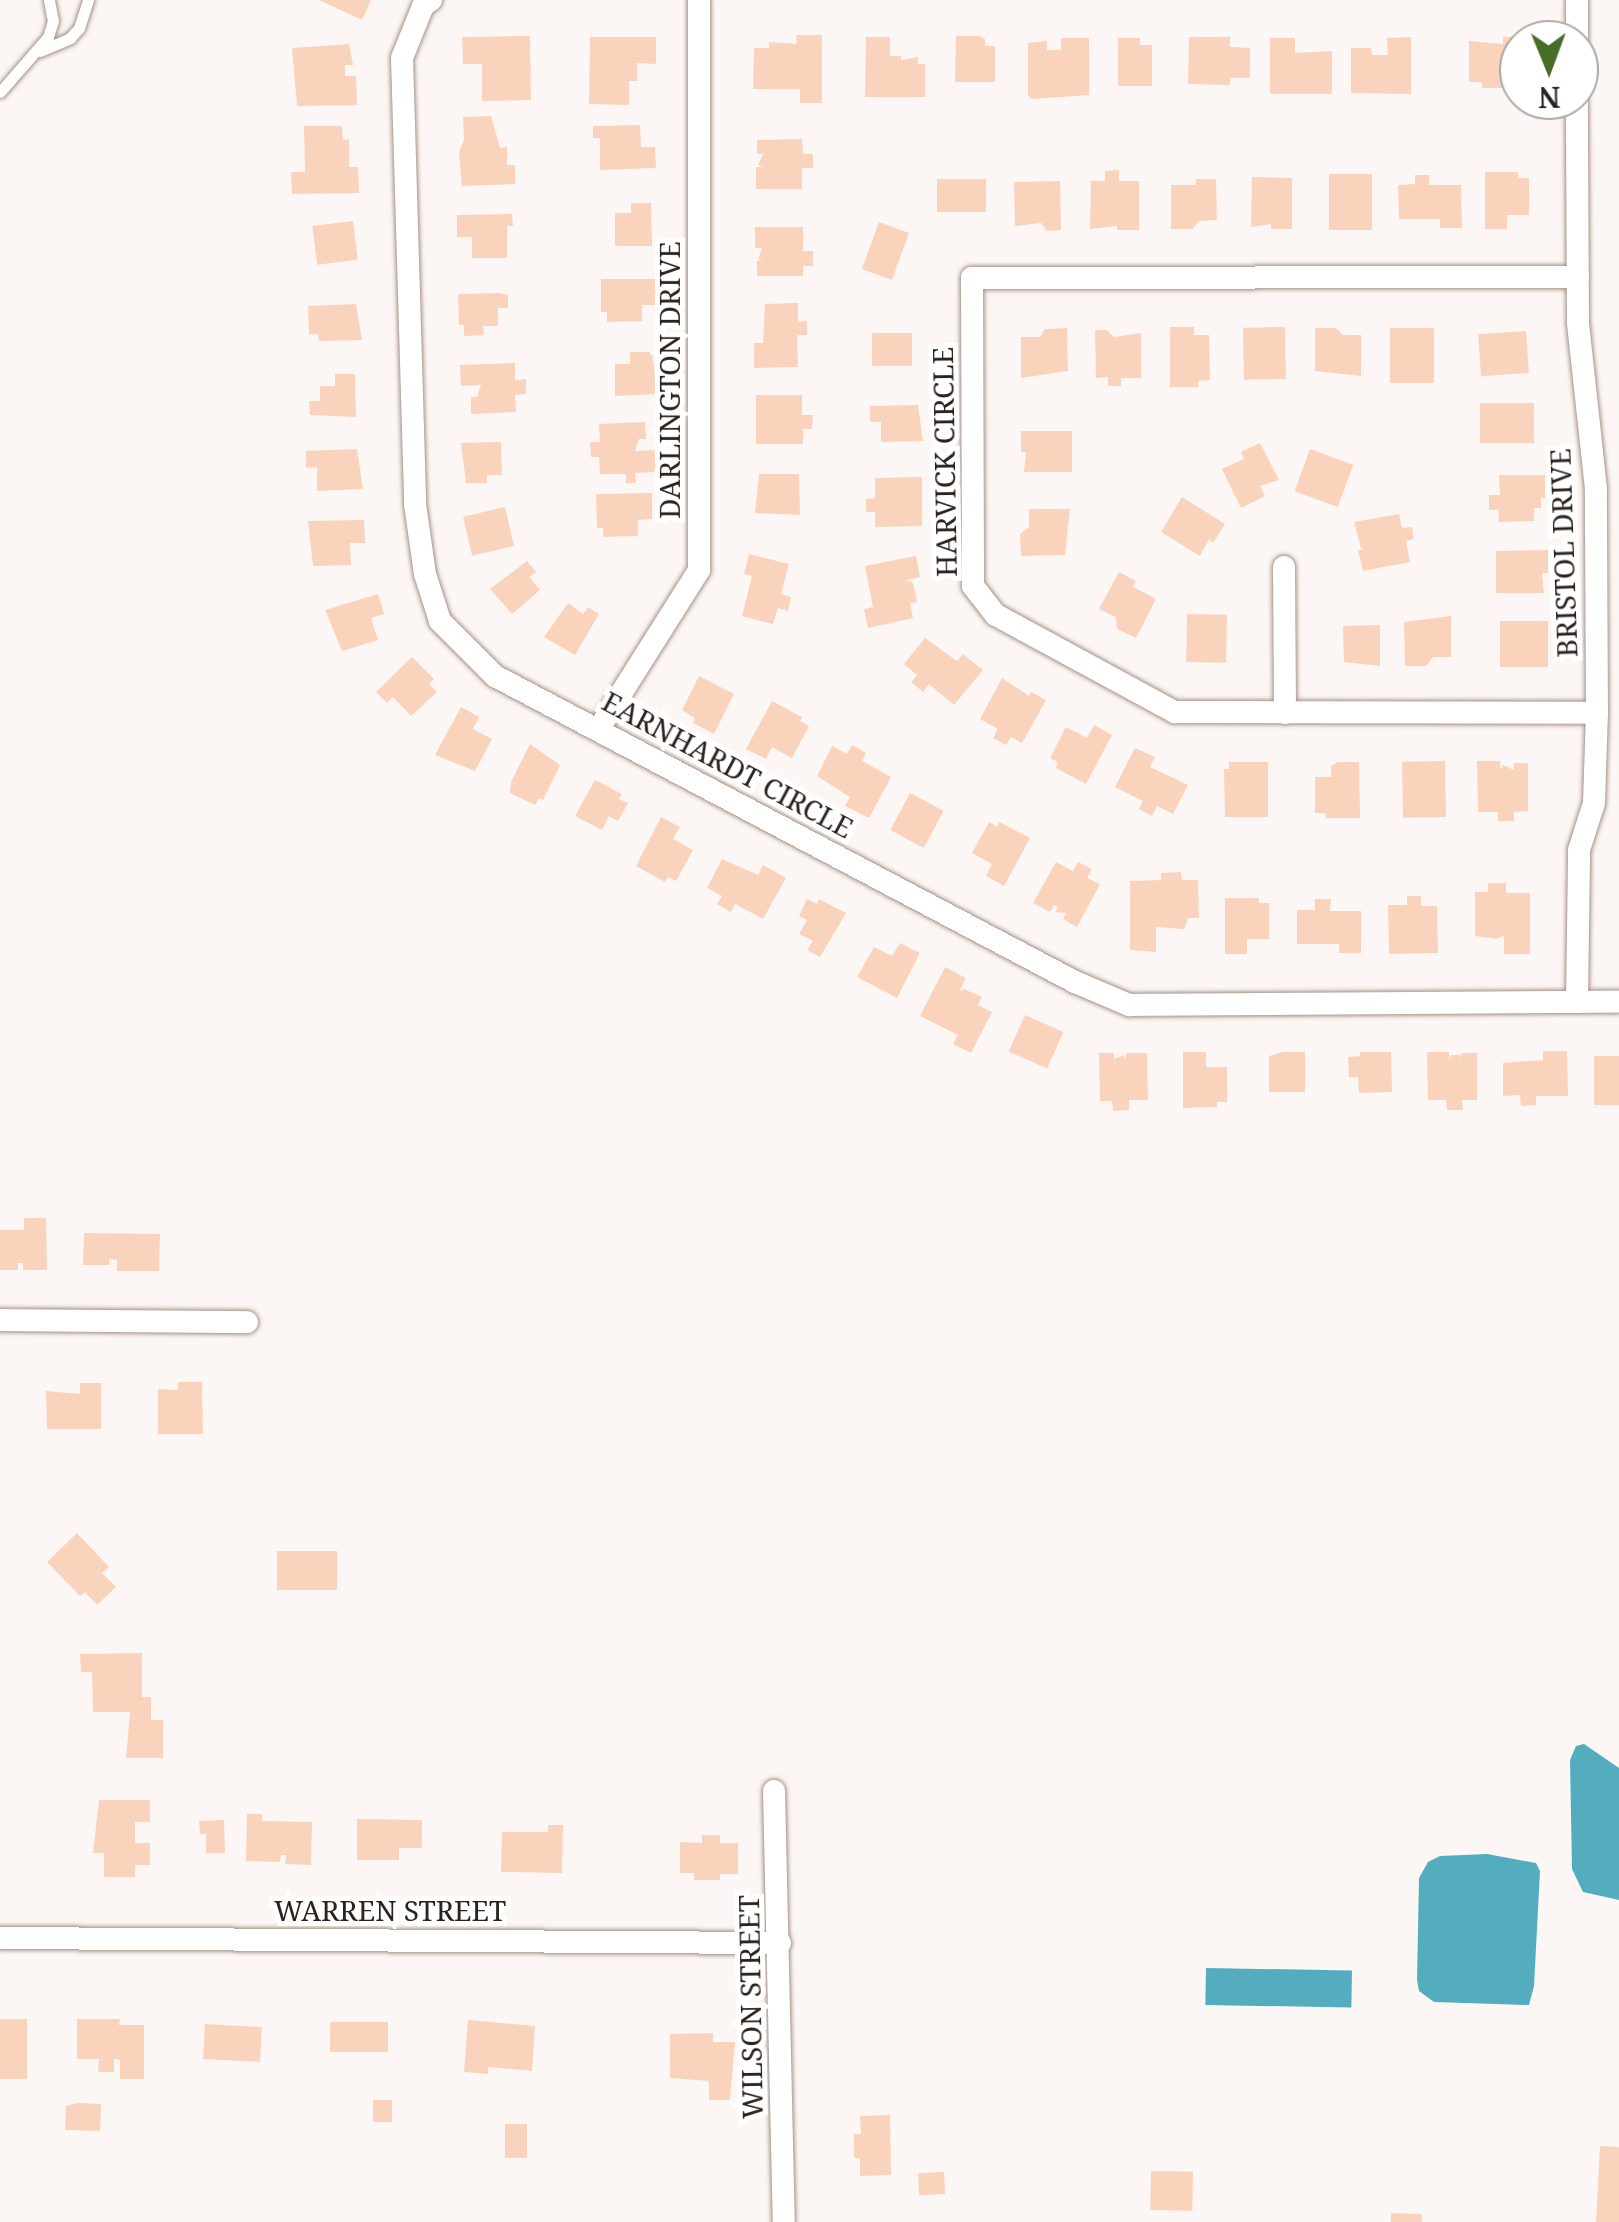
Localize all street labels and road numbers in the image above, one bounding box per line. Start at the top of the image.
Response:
street label: DARLINGTON DRIVE [652,241,686,519]
street label: HARVICK CIRCLE [925,347,963,577]
street label: BRISTOL DRIVE [1543,448,1583,658]
street label: EARNHARDT CIRCLE [597,684,859,844]
street label: WARREN STREET [274,1893,506,1927]
street label: WILSON STREET [731,1895,769,2119]

